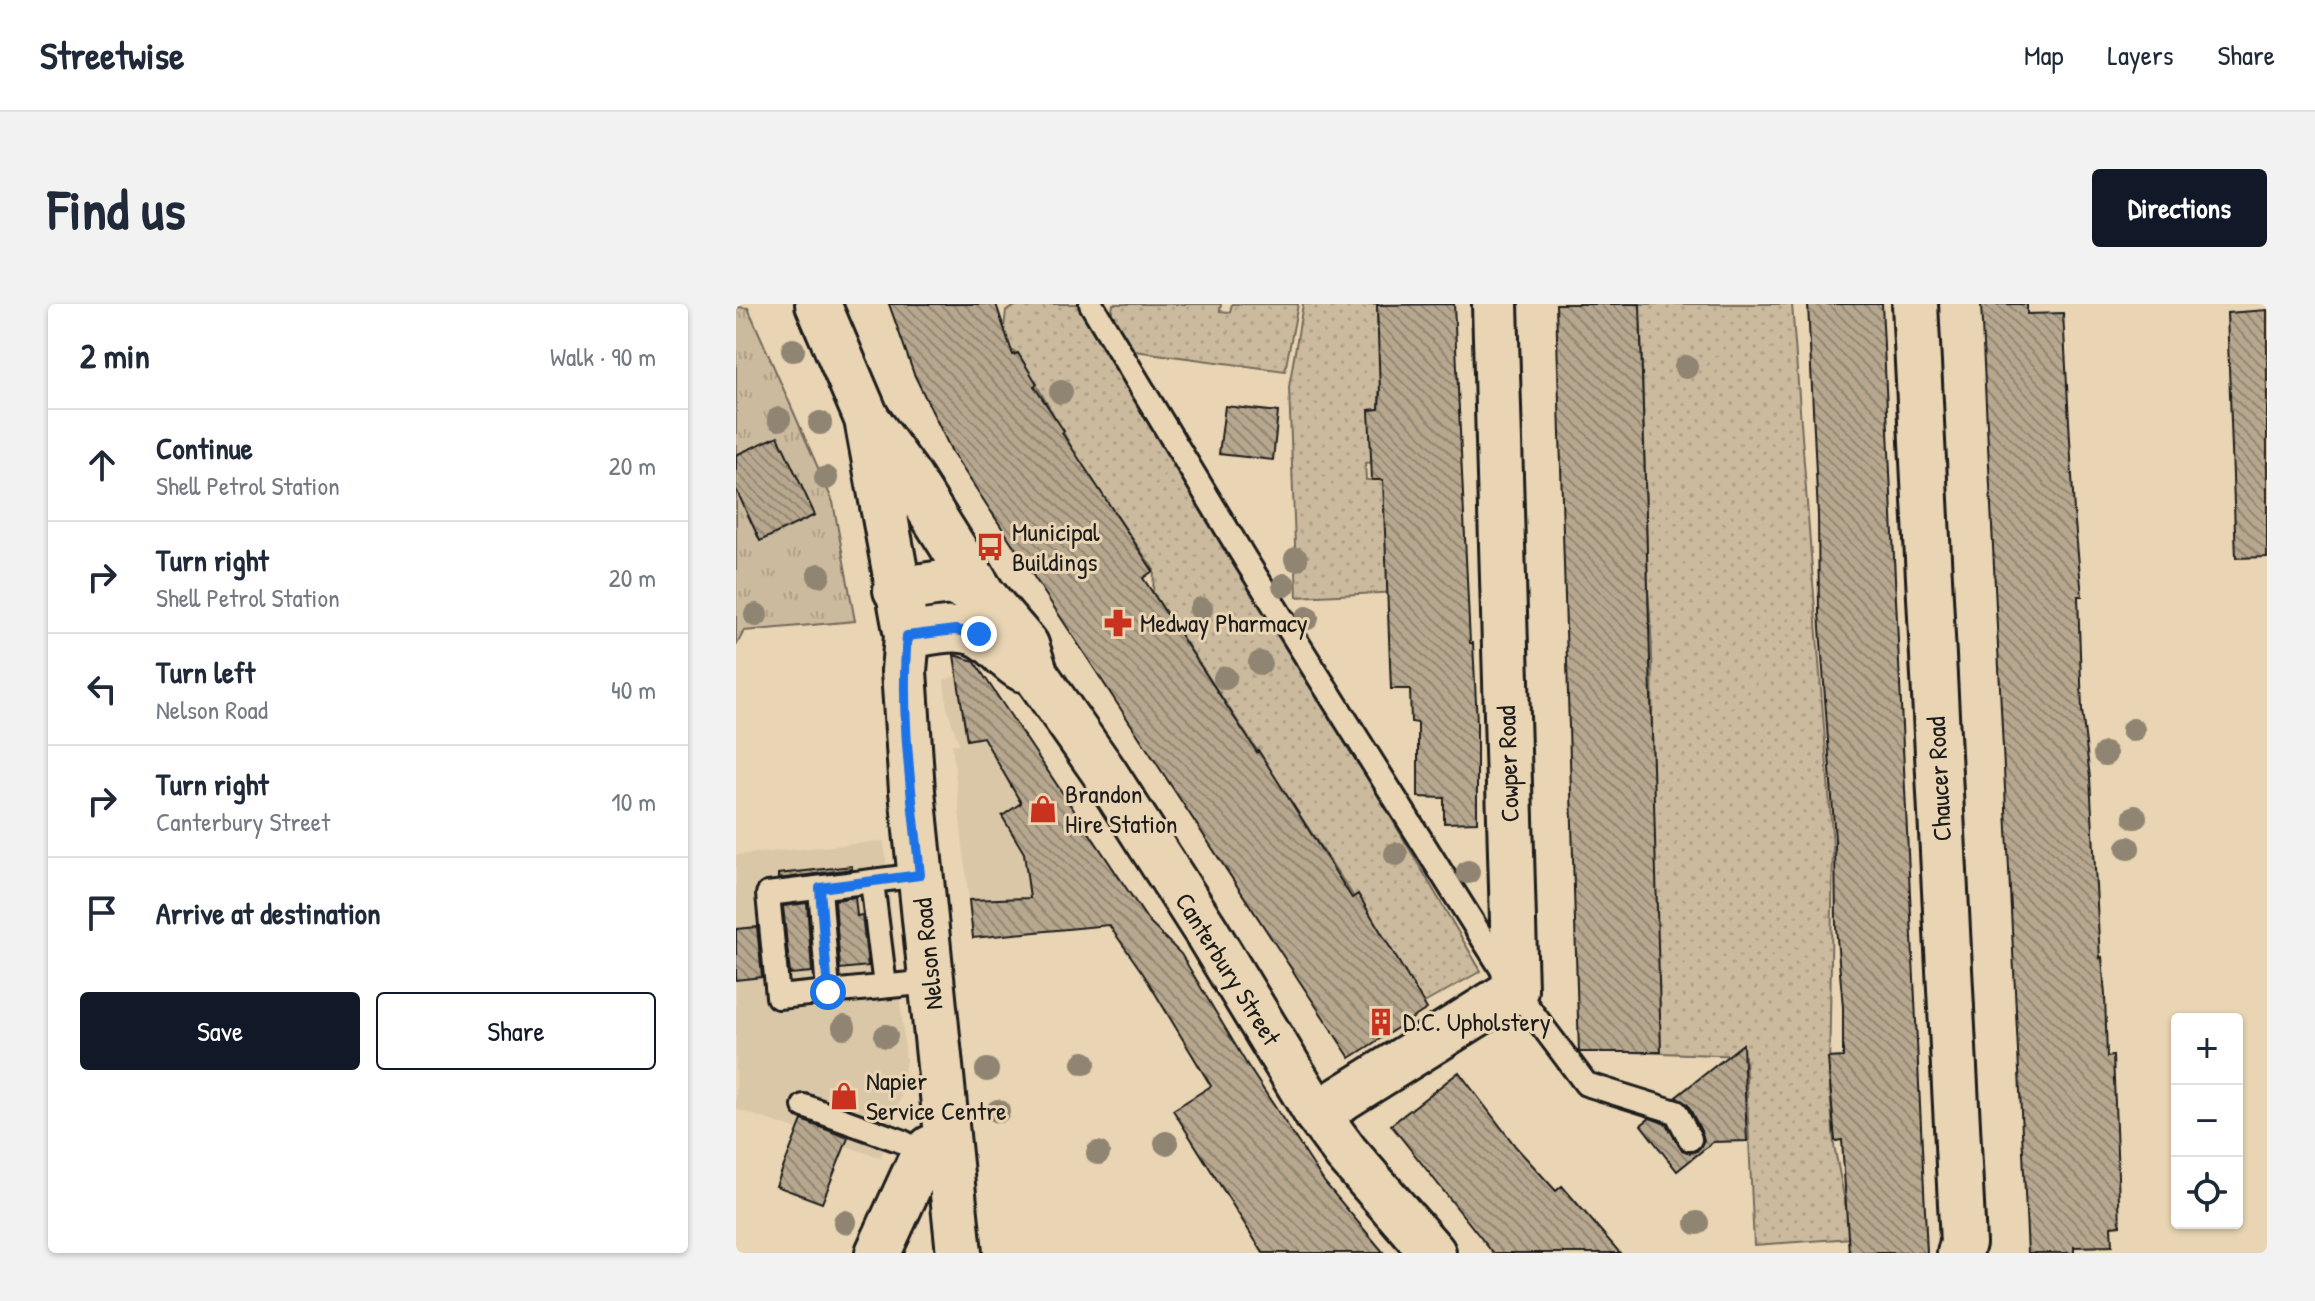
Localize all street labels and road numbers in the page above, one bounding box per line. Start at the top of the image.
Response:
street label: Cowper Road [1488,705,1527,823]
street label: Chaucer Road [1918,716,1959,842]
street label: Canterbury Street [1167,886,1290,1053]
street label: Nelson Road [904,897,951,1012]

